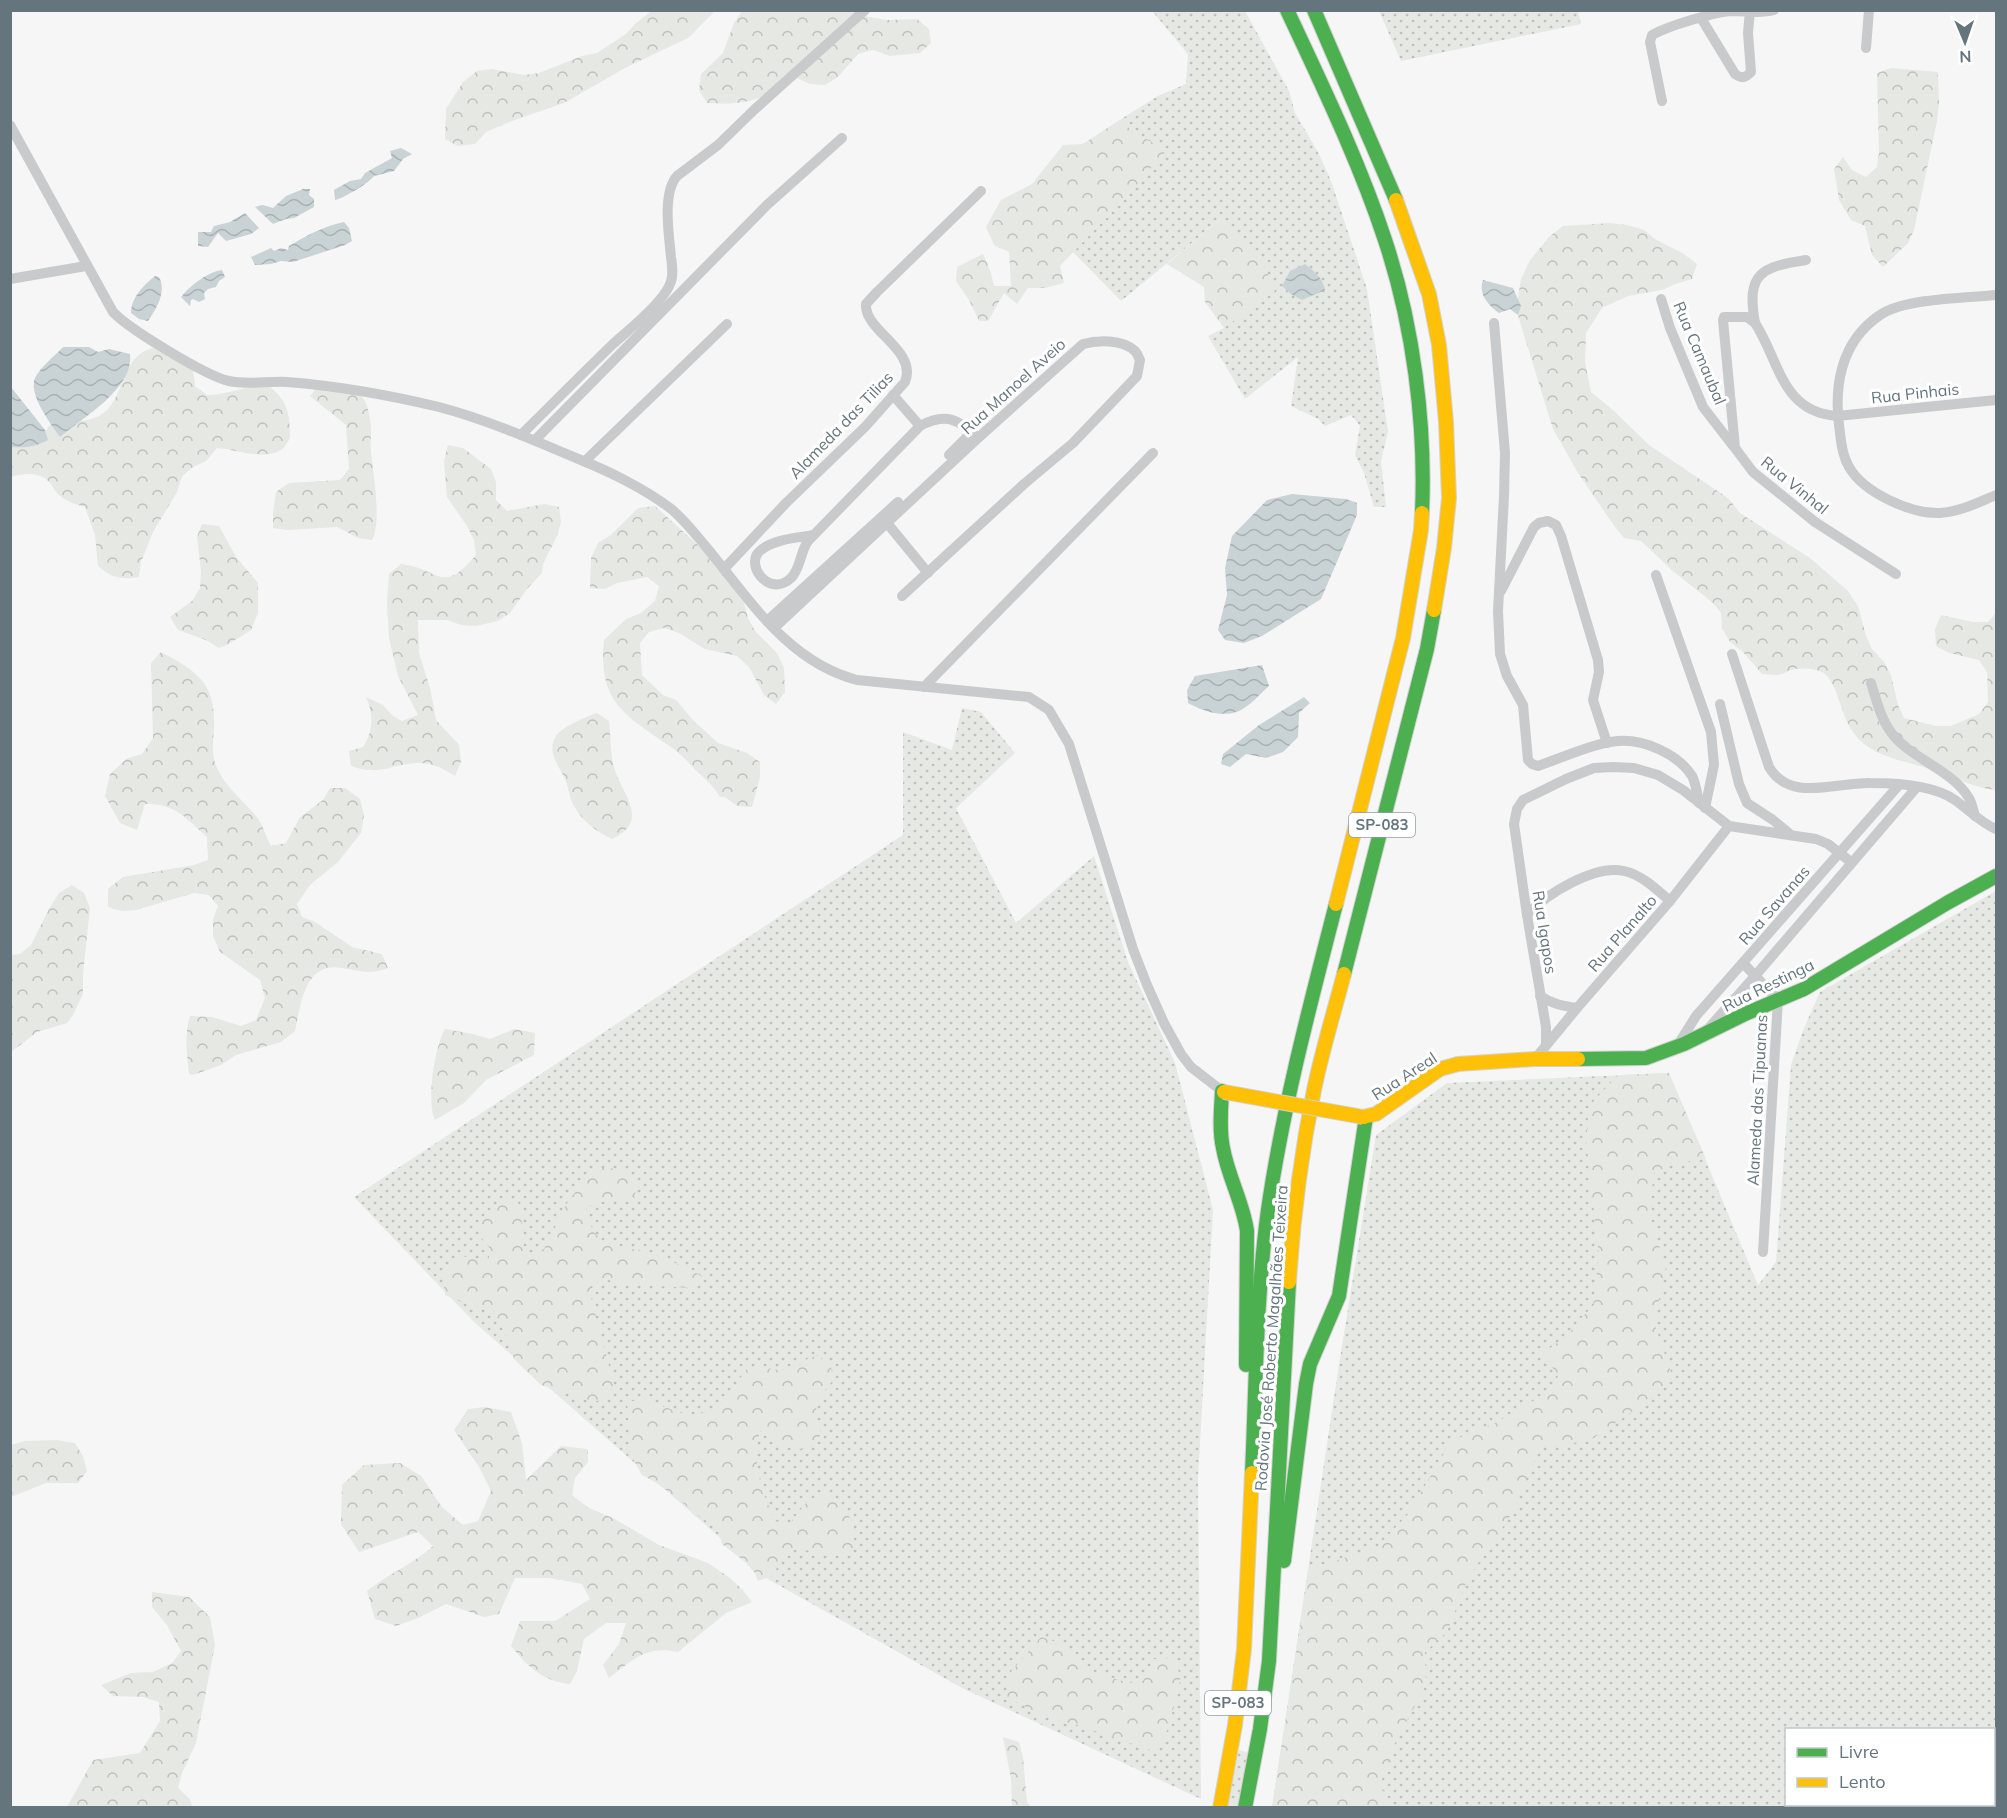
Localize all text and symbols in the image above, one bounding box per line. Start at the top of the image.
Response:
north arrow [1935,12,1995,72]
text: N [1959,47,1972,67]
street label: Rua Camaubal [1669,298,1731,408]
street label: Rua Manoel Aveio [957,334,1069,438]
street label: Alameda das Tilias [785,367,897,483]
street label: Rua Pinhais [1870,378,1960,408]
street label: Rua Vinhal [1757,452,1833,518]
road number: SP-083 [1349,813,1415,837]
street label: Rua Savanas [1734,861,1814,949]
street label: Rua Igapos [1529,889,1561,975]
street label: Rua Planalto [1583,890,1661,976]
street label: Rua Restinga [1719,954,1817,1016]
street label: Alameda das Tipuanas [1743,1014,1771,1186]
street label: Rua Areal [1368,1048,1440,1104]
street label: Rodovia José Roberto Magalhães Teixeira [1250,1184,1292,1492]
road number: SP-083 [1205,1691,1271,1715]
legend [1785,1728,1995,1806]
text: Livre [1839,1740,1879,1763]
text: Lento [1839,1770,1886,1793]

